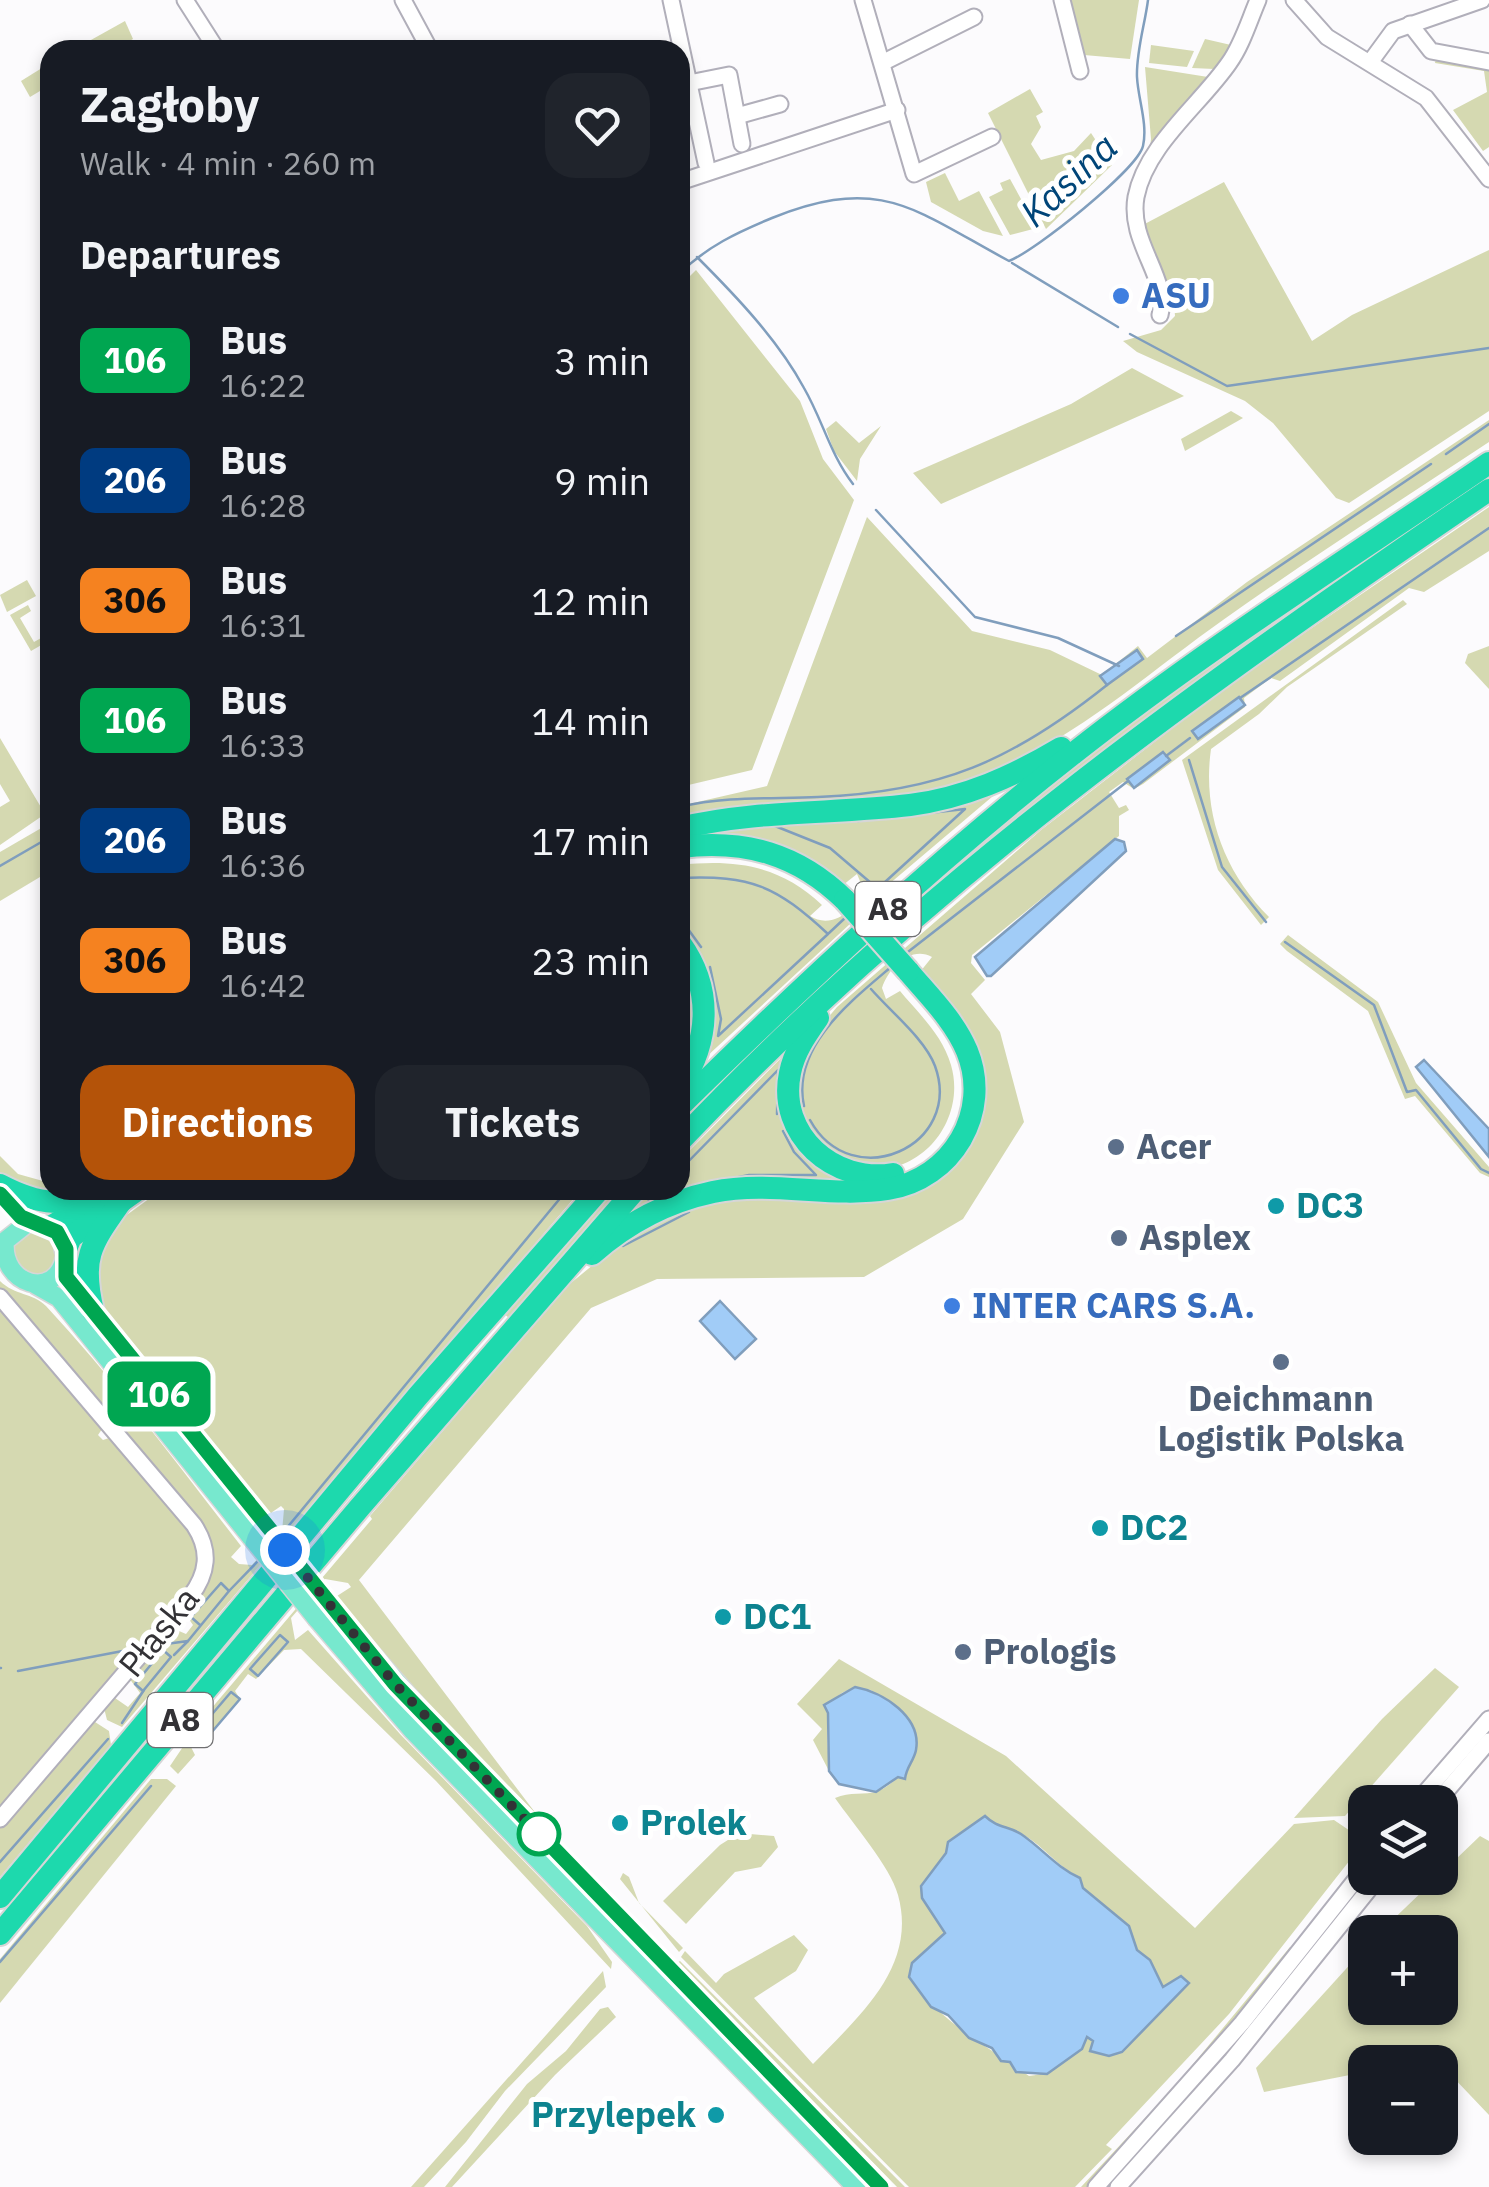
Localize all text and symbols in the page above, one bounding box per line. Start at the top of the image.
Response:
text: Zagłoby [80,73,259,135]
button: heart [545,73,650,178]
water label: Kasina [1009,122,1127,236]
text: Walk · 4 min · 260 m [80,142,376,184]
text: Departures [80,230,281,279]
place label: ASU [1141,272,1211,318]
marker: ASU [1110,285,1132,307]
text: Bus [220,315,287,364]
text: 3 min [554,336,650,385]
text: 106 [103,337,167,383]
text: 16:22 [220,364,306,406]
text: Bus [220,435,287,484]
text: 9 min [554,456,650,505]
text: 206 [103,457,167,503]
text: 16:28 [220,484,306,526]
text: Bus [220,555,287,604]
text: 12 min [531,576,650,625]
text: 306 [103,577,167,623]
text: 16:31 [220,604,306,646]
text: Bus [220,675,287,724]
text: 14 min [531,696,650,745]
text: 106 [103,697,167,743]
text: 16:33 [220,724,306,766]
text: Bus [220,795,287,844]
text: 17 min [531,816,650,865]
text: 206 [103,817,167,863]
text: 16:36 [220,844,306,886]
road number: A8 [856,882,920,936]
text: Bus [220,915,287,964]
text: 23 min [531,936,650,985]
text: 306 [103,937,167,983]
text: 16:42 [220,964,306,1006]
button: Directions [80,1065,355,1180]
button: Tickets [375,1065,650,1180]
place label: Acer [1136,1123,1212,1169]
marker: Acer [1105,1136,1127,1158]
place label: DC3 [1296,1182,1364,1228]
marker: DC3 [1265,1195,1287,1217]
place label: Asplex [1139,1214,1251,1260]
marker: Asplex [1108,1227,1130,1249]
place label: INTER CARS S.A. [972,1282,1255,1328]
marker: INTER CARS S.A. [941,1295,963,1317]
marker: Deichmann Logistik Polska [1270,1351,1292,1373]
line badge: 106 [102,1362,216,1426]
text: 106 [127,1371,191,1417]
place label: Deichmann Logistik Polska [1158,1375,1404,1461]
place label: DC2 [1120,1504,1188,1550]
marker: DC2 [1089,1517,1111,1539]
your location [260,1525,310,1575]
street label: Płaska [108,1577,209,1686]
place label: DC1 [743,1593,811,1639]
marker: DC1 [712,1606,734,1628]
place label: Prologis [983,1628,1117,1674]
marker: Prologis [952,1641,974,1663]
road number: A8 [148,1693,212,1747]
map controls [1348,1785,1458,2155]
button: layers [1348,1785,1458,1895]
place label: Prolek [640,1799,748,1845]
marker: Prolek [609,1812,631,1834]
unlabelled marker [518,1813,560,1855]
button: + [1348,1915,1458,2025]
button: − [1348,2045,1458,2155]
place label: Przylepek [531,2091,697,2137]
marker: Przylepek [705,2104,727,2126]

